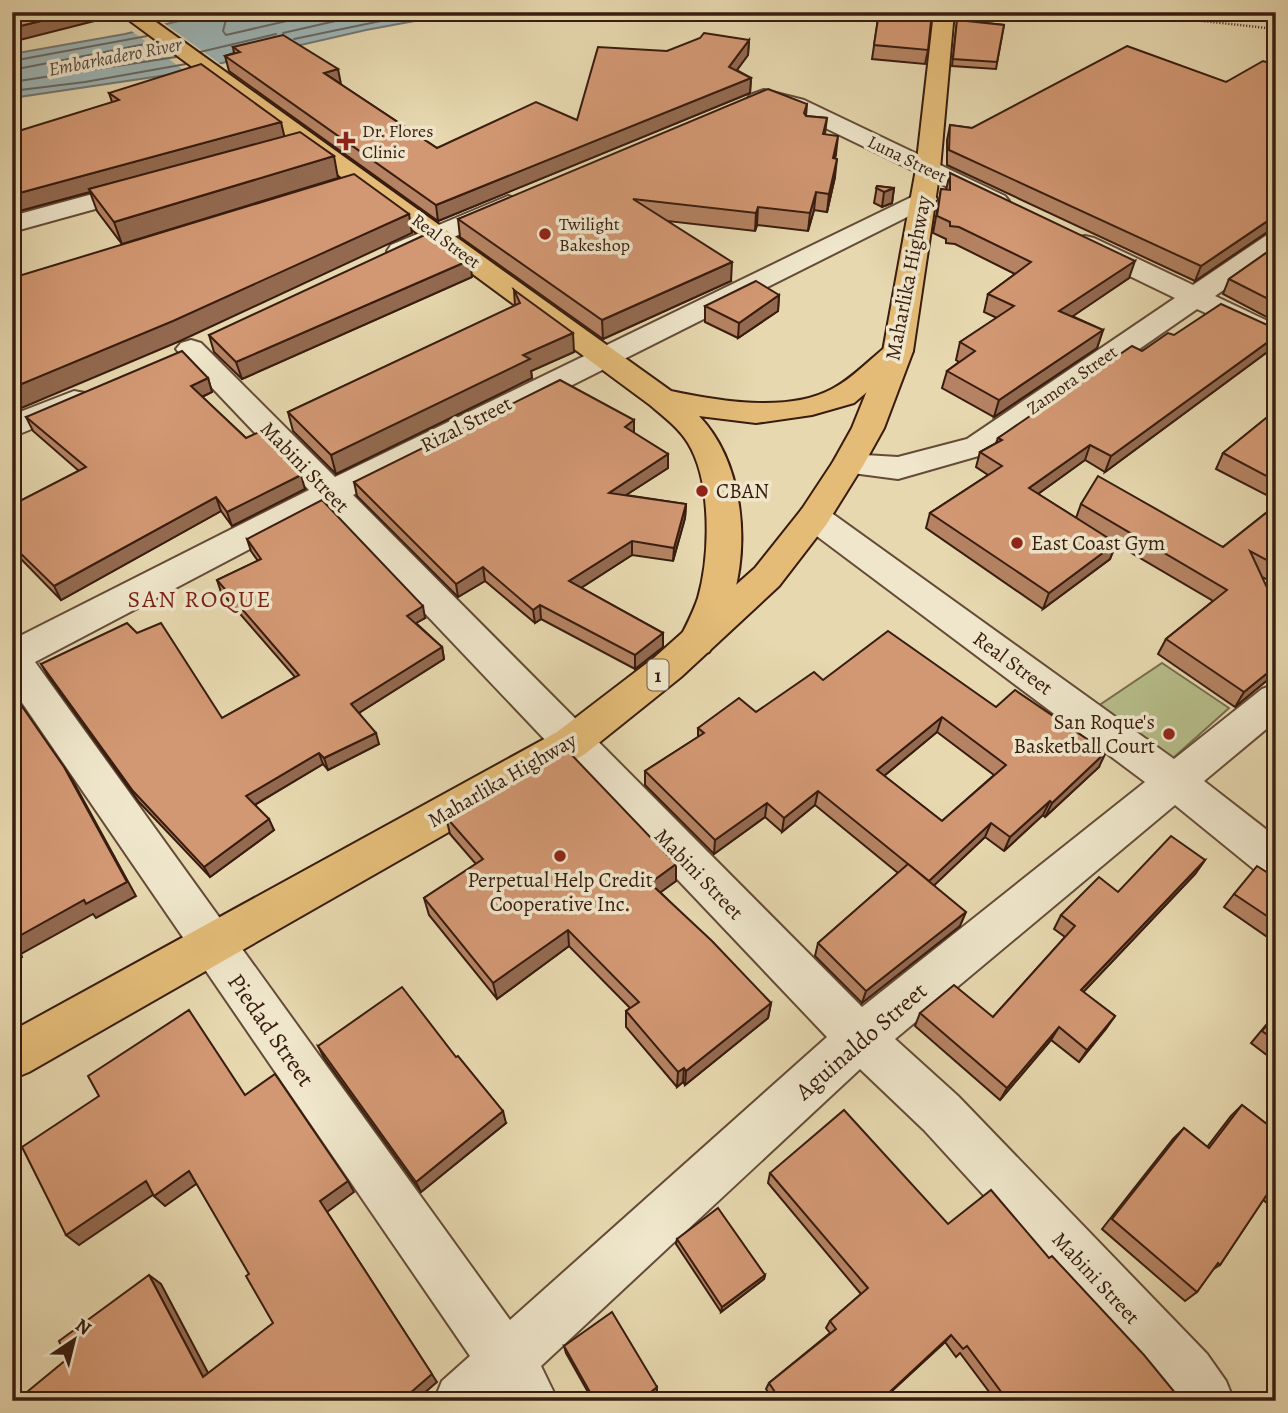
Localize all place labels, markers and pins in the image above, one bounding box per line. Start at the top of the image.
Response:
place label: Dr. Flores Clinic [362,119,433,164]
marker: Dr. Flores Clinic [336,131,356,151]
place label: Twilight Bakeshop [559,212,630,257]
marker: Twilight Bakeshop [537,226,553,242]
place label: CBAN [716,477,769,505]
marker: CBAN [694,483,710,499]
place label: East Coast Gym [1031,529,1165,557]
marker: East Coast Gym [1009,535,1025,551]
place label: San Roque's Basketball Court [1014,708,1155,760]
marker: San Roque's Basketball Court [1161,726,1177,742]
marker: Perpetual Help Credit Cooperative Inc. [552,848,568,864]
place label: Perpetual Help Credit Cooperative Inc. [467,866,653,918]

